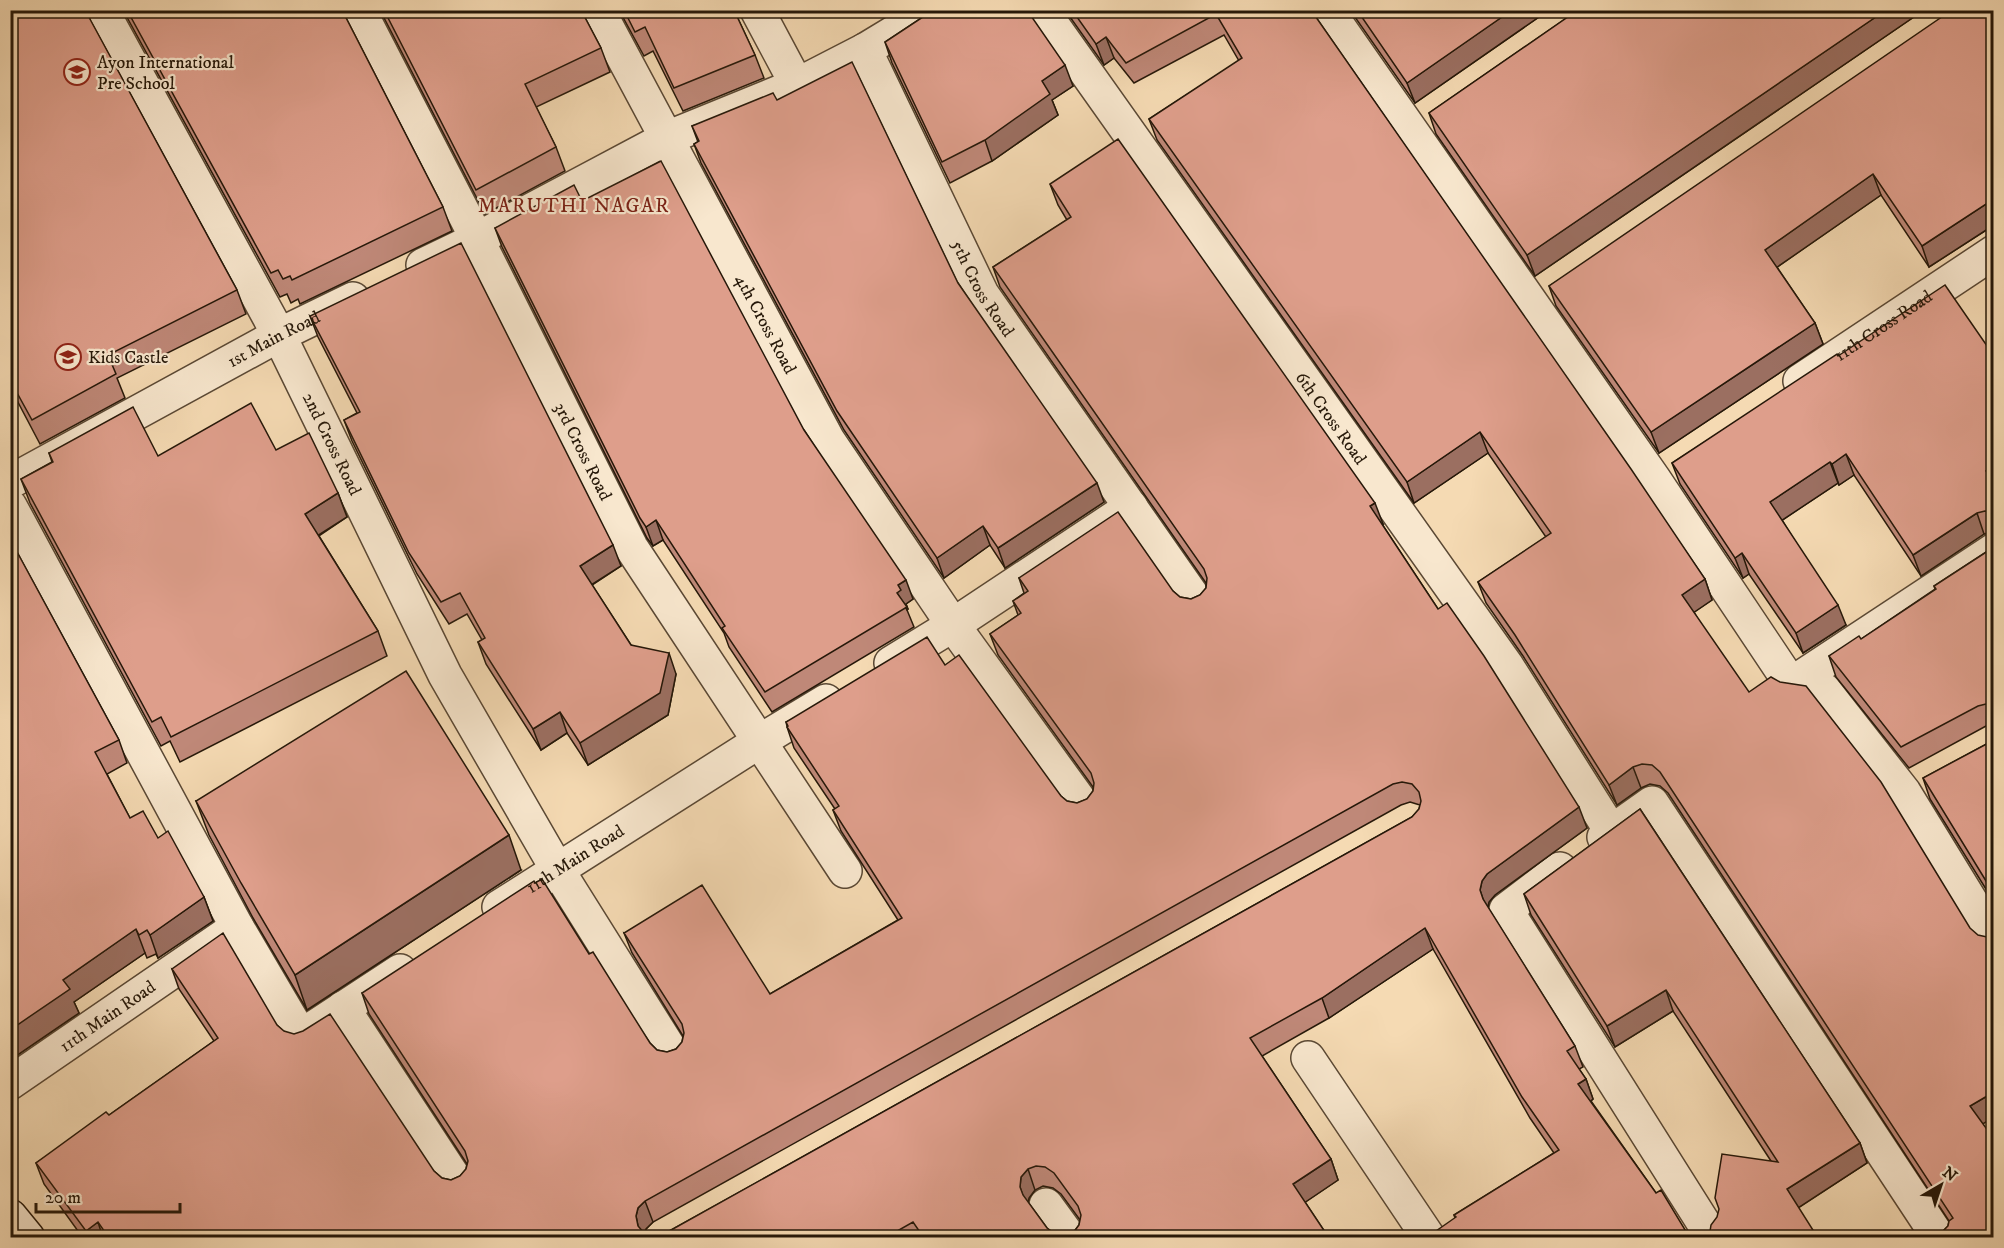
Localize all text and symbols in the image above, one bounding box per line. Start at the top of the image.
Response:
place label: Ayon International Pre School [97,52,234,95]
school or university icon: Ayon International Pre School [62,57,92,87]
district label: MARUTHI NAGAR [478,194,670,219]
street label: 5th Cross Road [946,237,1019,342]
street label: 4th Cross Road [729,271,801,378]
street label: 11th Cross Road [1831,286,1937,367]
street label: 1st Main Road [224,307,324,373]
school or university icon: Kids Castle [53,342,83,372]
place label: Kids Castle [88,347,168,369]
street label: 6th Cross Road [1290,368,1371,469]
street label: 2nd Cross Road [297,389,366,499]
street label: 3rd Cross Road [549,399,616,504]
street label: 11th Main Road [522,820,628,899]
street label: 11th Main Road [56,976,160,1058]
north arrow [1911,1155,1971,1215]
text: N [1938,1162,1961,1186]
scale bar [36,1176,180,1214]
text: 20 m [45,1187,81,1209]

